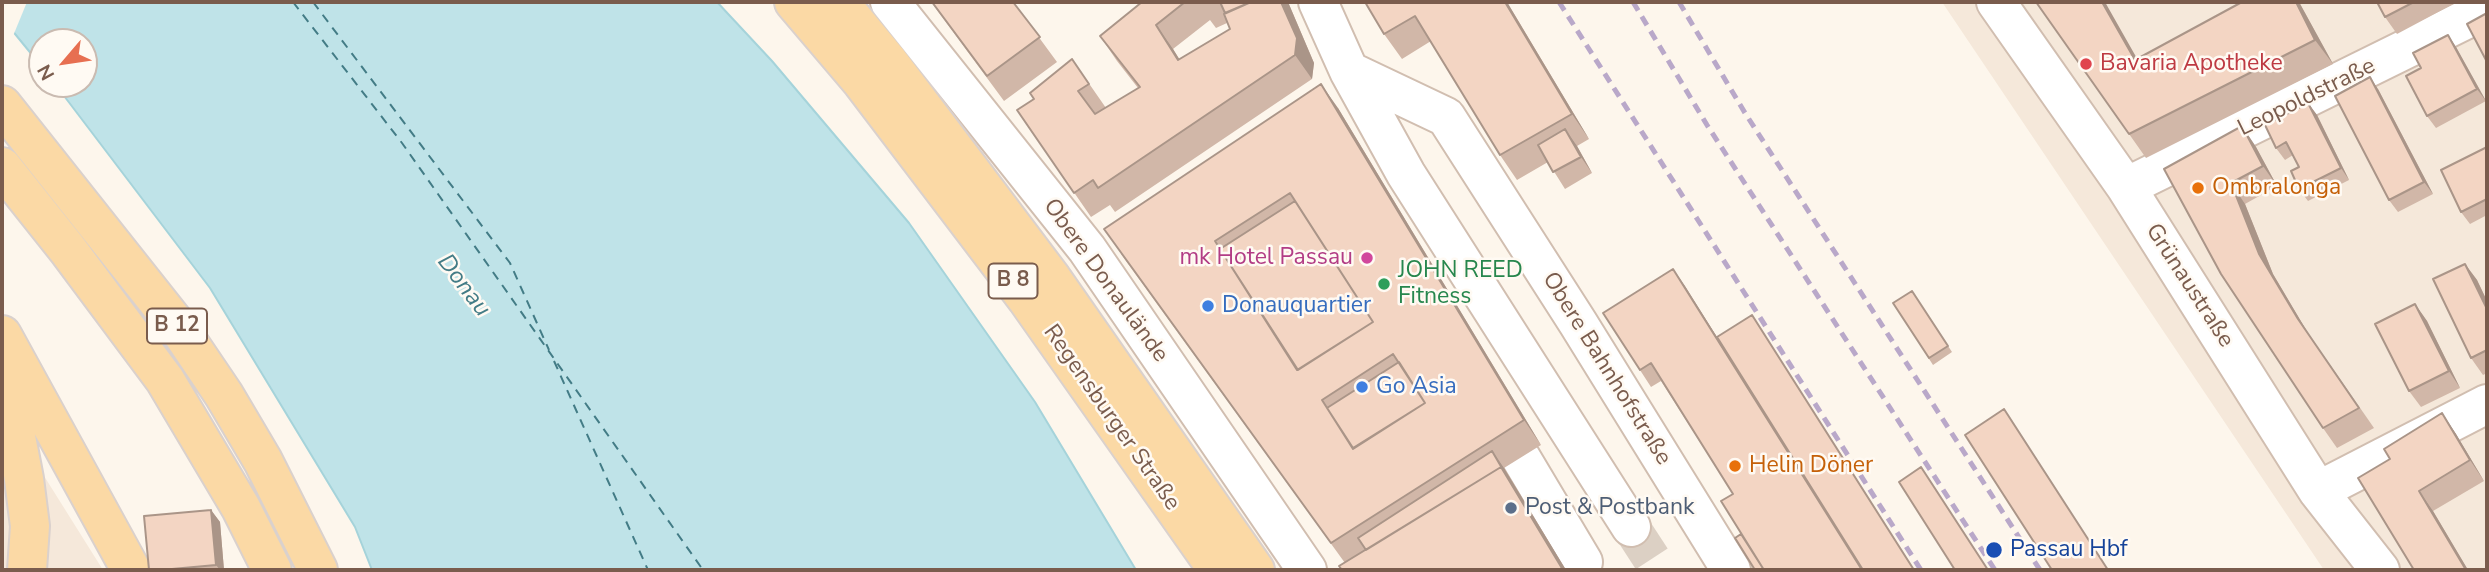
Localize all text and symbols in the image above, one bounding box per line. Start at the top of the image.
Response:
north arrow [28,28,98,98]
place label: Bavaria Apotheke [2100,50,2283,78]
street label: Leopoldstraße [2234,53,2380,143]
marker: Bavaria Apotheke [2078,56,2094,72]
text: N [32,60,61,85]
place label: Ombralonga [2212,174,2341,202]
marker: Ombralonga [2190,180,2206,196]
street label: Obere Donaulände [1036,194,1174,368]
street label: Grünaustraße [2139,219,2239,353]
place label: mk Hotel Passau [1179,244,1353,272]
water label: Donau [430,249,496,323]
marker: mk Hotel Passau [1359,250,1375,266]
place label: JOHN REED Fitness [1398,257,1523,311]
road number: B 8 [988,264,1038,298]
street label: Obere Bahnhofstraße [1535,267,1677,471]
marker: JOHN REED Fitness [1376,276,1392,292]
place label: Donauquartier [1222,292,1371,320]
marker: Donauquartier [1200,298,1216,314]
road number: B 12 [147,308,207,344]
street label: Regensburger Straße [1037,320,1185,516]
place label: Go Asia [1376,373,1457,401]
marker: Go Asia [1354,379,1370,395]
place label: Helin Döner [1749,452,1873,480]
marker: Helin Döner [1727,458,1743,474]
place label: Post & Postbank [1525,494,1695,522]
marker: Post & Postbank [1503,500,1519,516]
place label: Passau Hbf [2010,536,2128,564]
marker: Passau Hbf [1984,540,2004,560]

